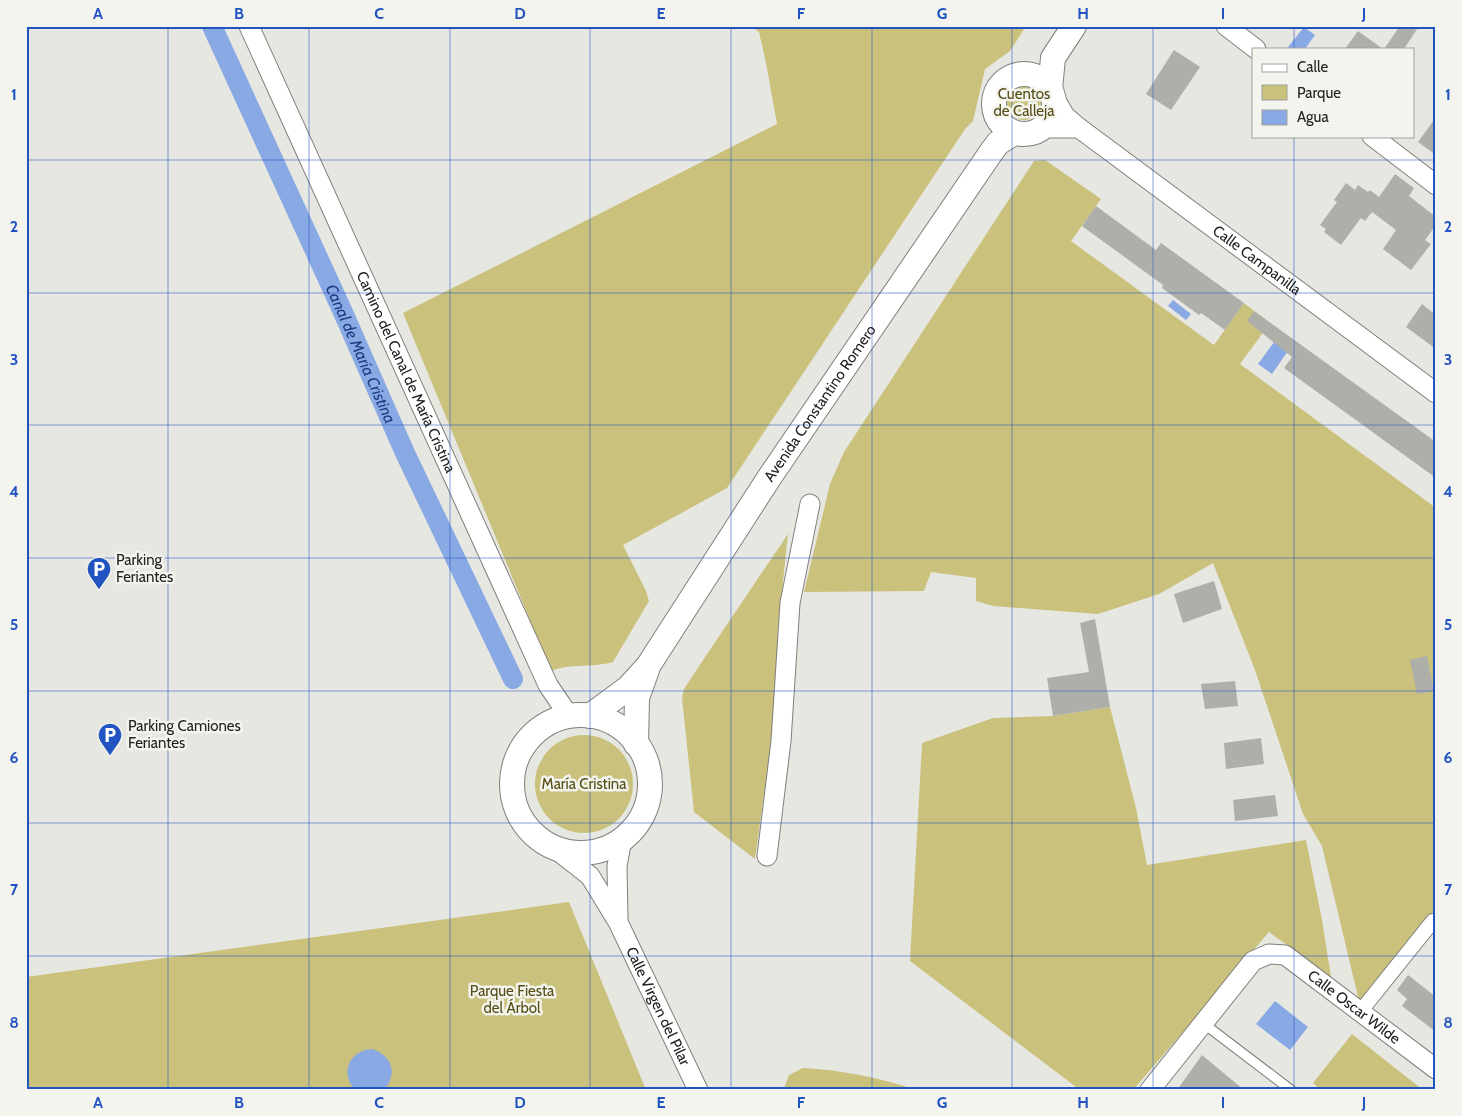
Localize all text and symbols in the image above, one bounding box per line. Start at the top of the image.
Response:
text: A [93,4,103,23]
text: B [234,4,244,23]
text: C [374,4,384,23]
text: D [514,4,526,23]
text: E [656,4,666,23]
text: F [797,4,806,23]
text: G [937,4,947,23]
text: H [1077,4,1089,23]
text: I [1221,4,1225,23]
text: J [1361,4,1366,23]
legend [1252,48,1414,138]
text: Calle [1297,58,1328,76]
text: Parque [1297,84,1341,102]
text: 1 [11,85,17,104]
park label: Cuentos de Calleja [994,85,1055,120]
text: 1 [1445,85,1451,104]
text: Agua [1297,108,1329,126]
text: 2 [10,217,18,236]
text: 2 [1444,217,1452,236]
street label: Calle Campanilla [1209,221,1305,299]
street label: Camino del Canal de María Cristina [353,269,460,476]
water label: Canal de María Cristina [322,281,400,426]
street label: Avenida Constantino Romero [760,322,880,485]
text: 3 [10,350,18,369]
text: 3 [1444,350,1452,369]
text: 4 [9,482,19,501]
text: 4 [1443,482,1453,501]
place label: Parking Feriantes [116,551,173,586]
parking icon: Parking Feriantes [86,556,112,590]
text: 5 [10,615,18,634]
text: 5 [1444,615,1452,634]
place label: Parking Camiones Feriantes [128,717,241,752]
parking icon: Parking Camiones Feriantes [97,722,123,756]
text: 6 [10,748,19,767]
text: 6 [1444,748,1453,767]
park label: María Cristina [542,775,627,793]
text: 7 [10,880,19,899]
text: 7 [1444,880,1453,899]
street label: Calle Virgen del Pilar [622,944,694,1069]
street label: Calle Oscar Wilde [1304,966,1404,1048]
park label: Parque Fiesta del Árbol [470,982,555,1017]
text: 8 [9,1013,19,1032]
text: 8 [1443,1013,1453,1032]
text: A [93,1093,103,1112]
text: B [234,1093,244,1112]
text: C [374,1093,384,1112]
text: D [514,1093,526,1112]
text: E [656,1093,666,1112]
text: F [797,1093,806,1112]
text: G [937,1093,947,1112]
text: H [1077,1093,1089,1112]
text: I [1221,1093,1225,1112]
text: J [1361,1093,1366,1112]

